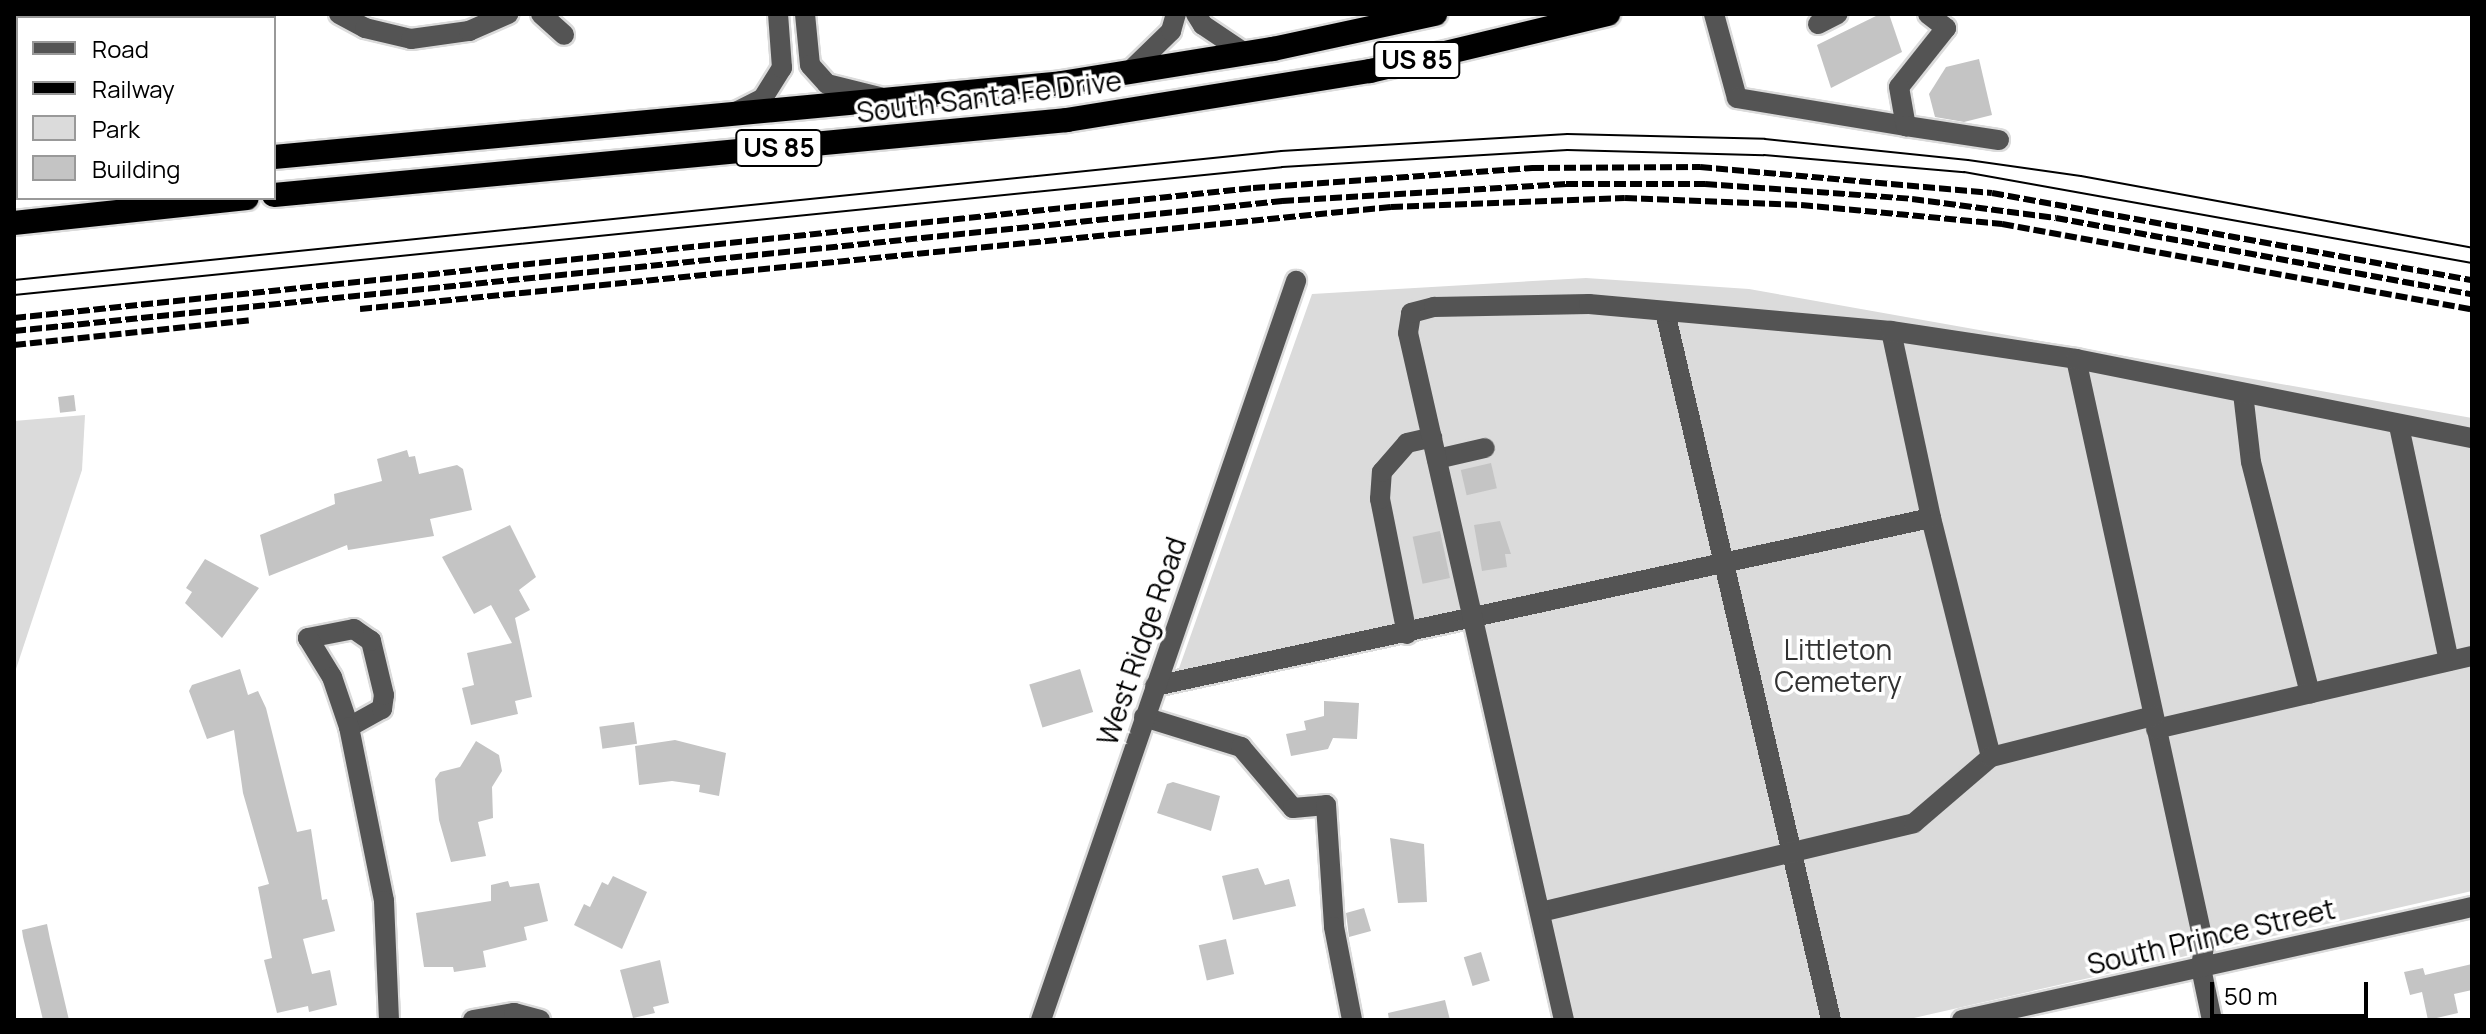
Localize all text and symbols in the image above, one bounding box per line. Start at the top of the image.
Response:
legend [16,16,276,200]
text: Road [92,32,149,65]
road number: US 85 [1373,38,1461,82]
street label: South Santa Fe Drive [855,63,1123,129]
text: Railway [92,72,175,105]
text: Park [92,112,140,145]
road number: US 85 [735,126,823,170]
text: Building [92,152,180,185]
street label: West Ridge Road [1090,532,1192,750]
park label: Littleton Cemetery [1774,632,1902,698]
street label: South Prince Street [2084,891,2338,981]
scale bar [2214,966,2372,1016]
text: 50 m [2224,979,2278,1012]

